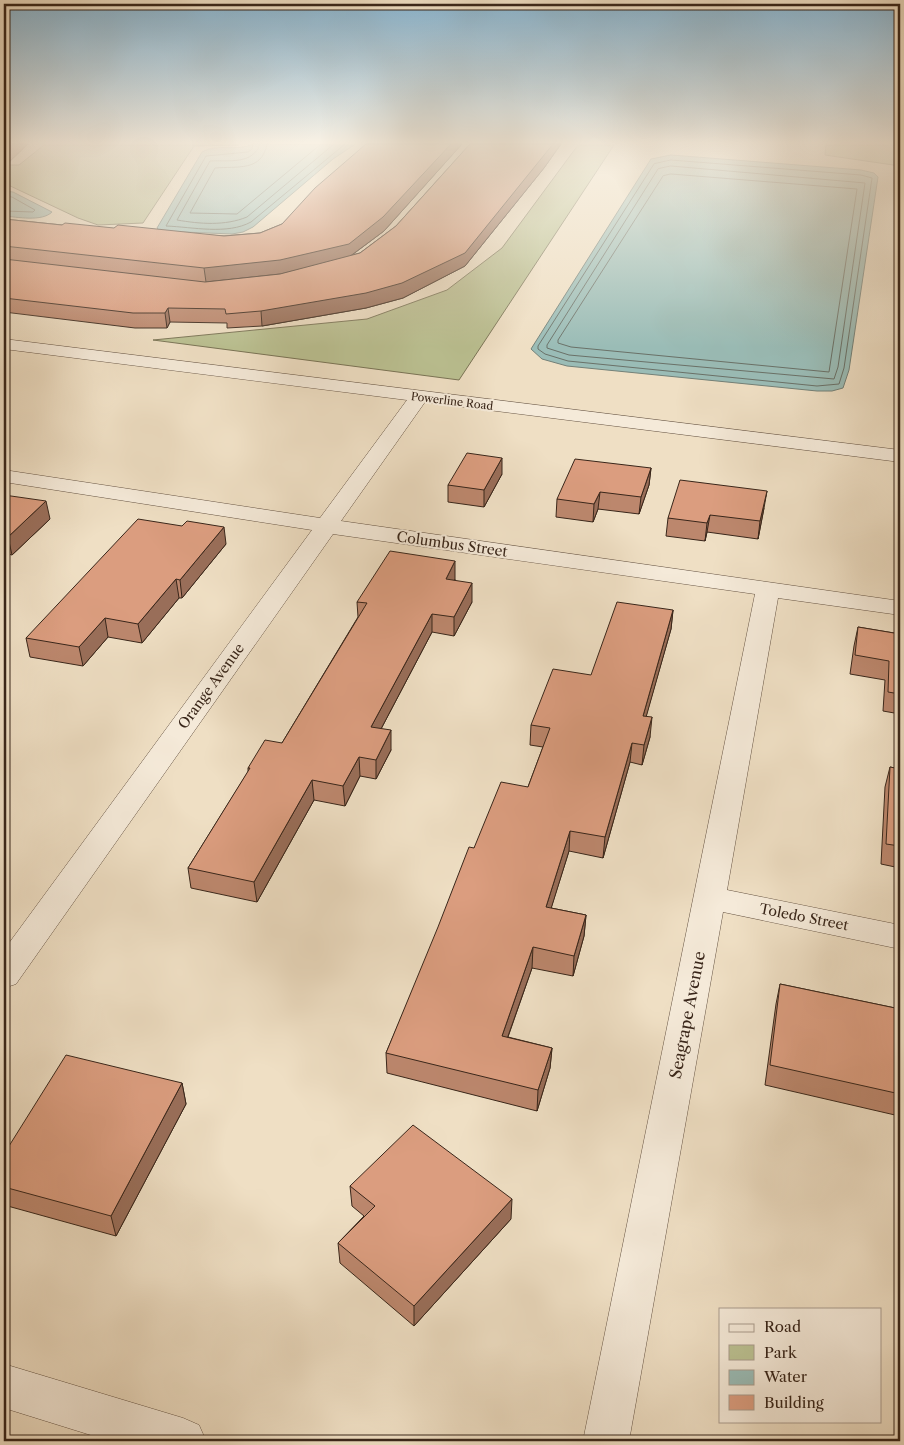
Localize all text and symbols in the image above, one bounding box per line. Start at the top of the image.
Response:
street label: Powerline Road [410,389,494,413]
street label: Columbus Street [395,527,509,561]
street label: Orange Avenue [174,639,248,732]
street label: Toledo Street [758,900,850,934]
street label: Seagrape Avenue [665,949,709,1081]
legend [719,1308,882,1422]
text: Road [764,1317,801,1336]
text: Park [764,1343,798,1362]
text: Water [763,1367,808,1386]
text: Building [764,1393,824,1412]

